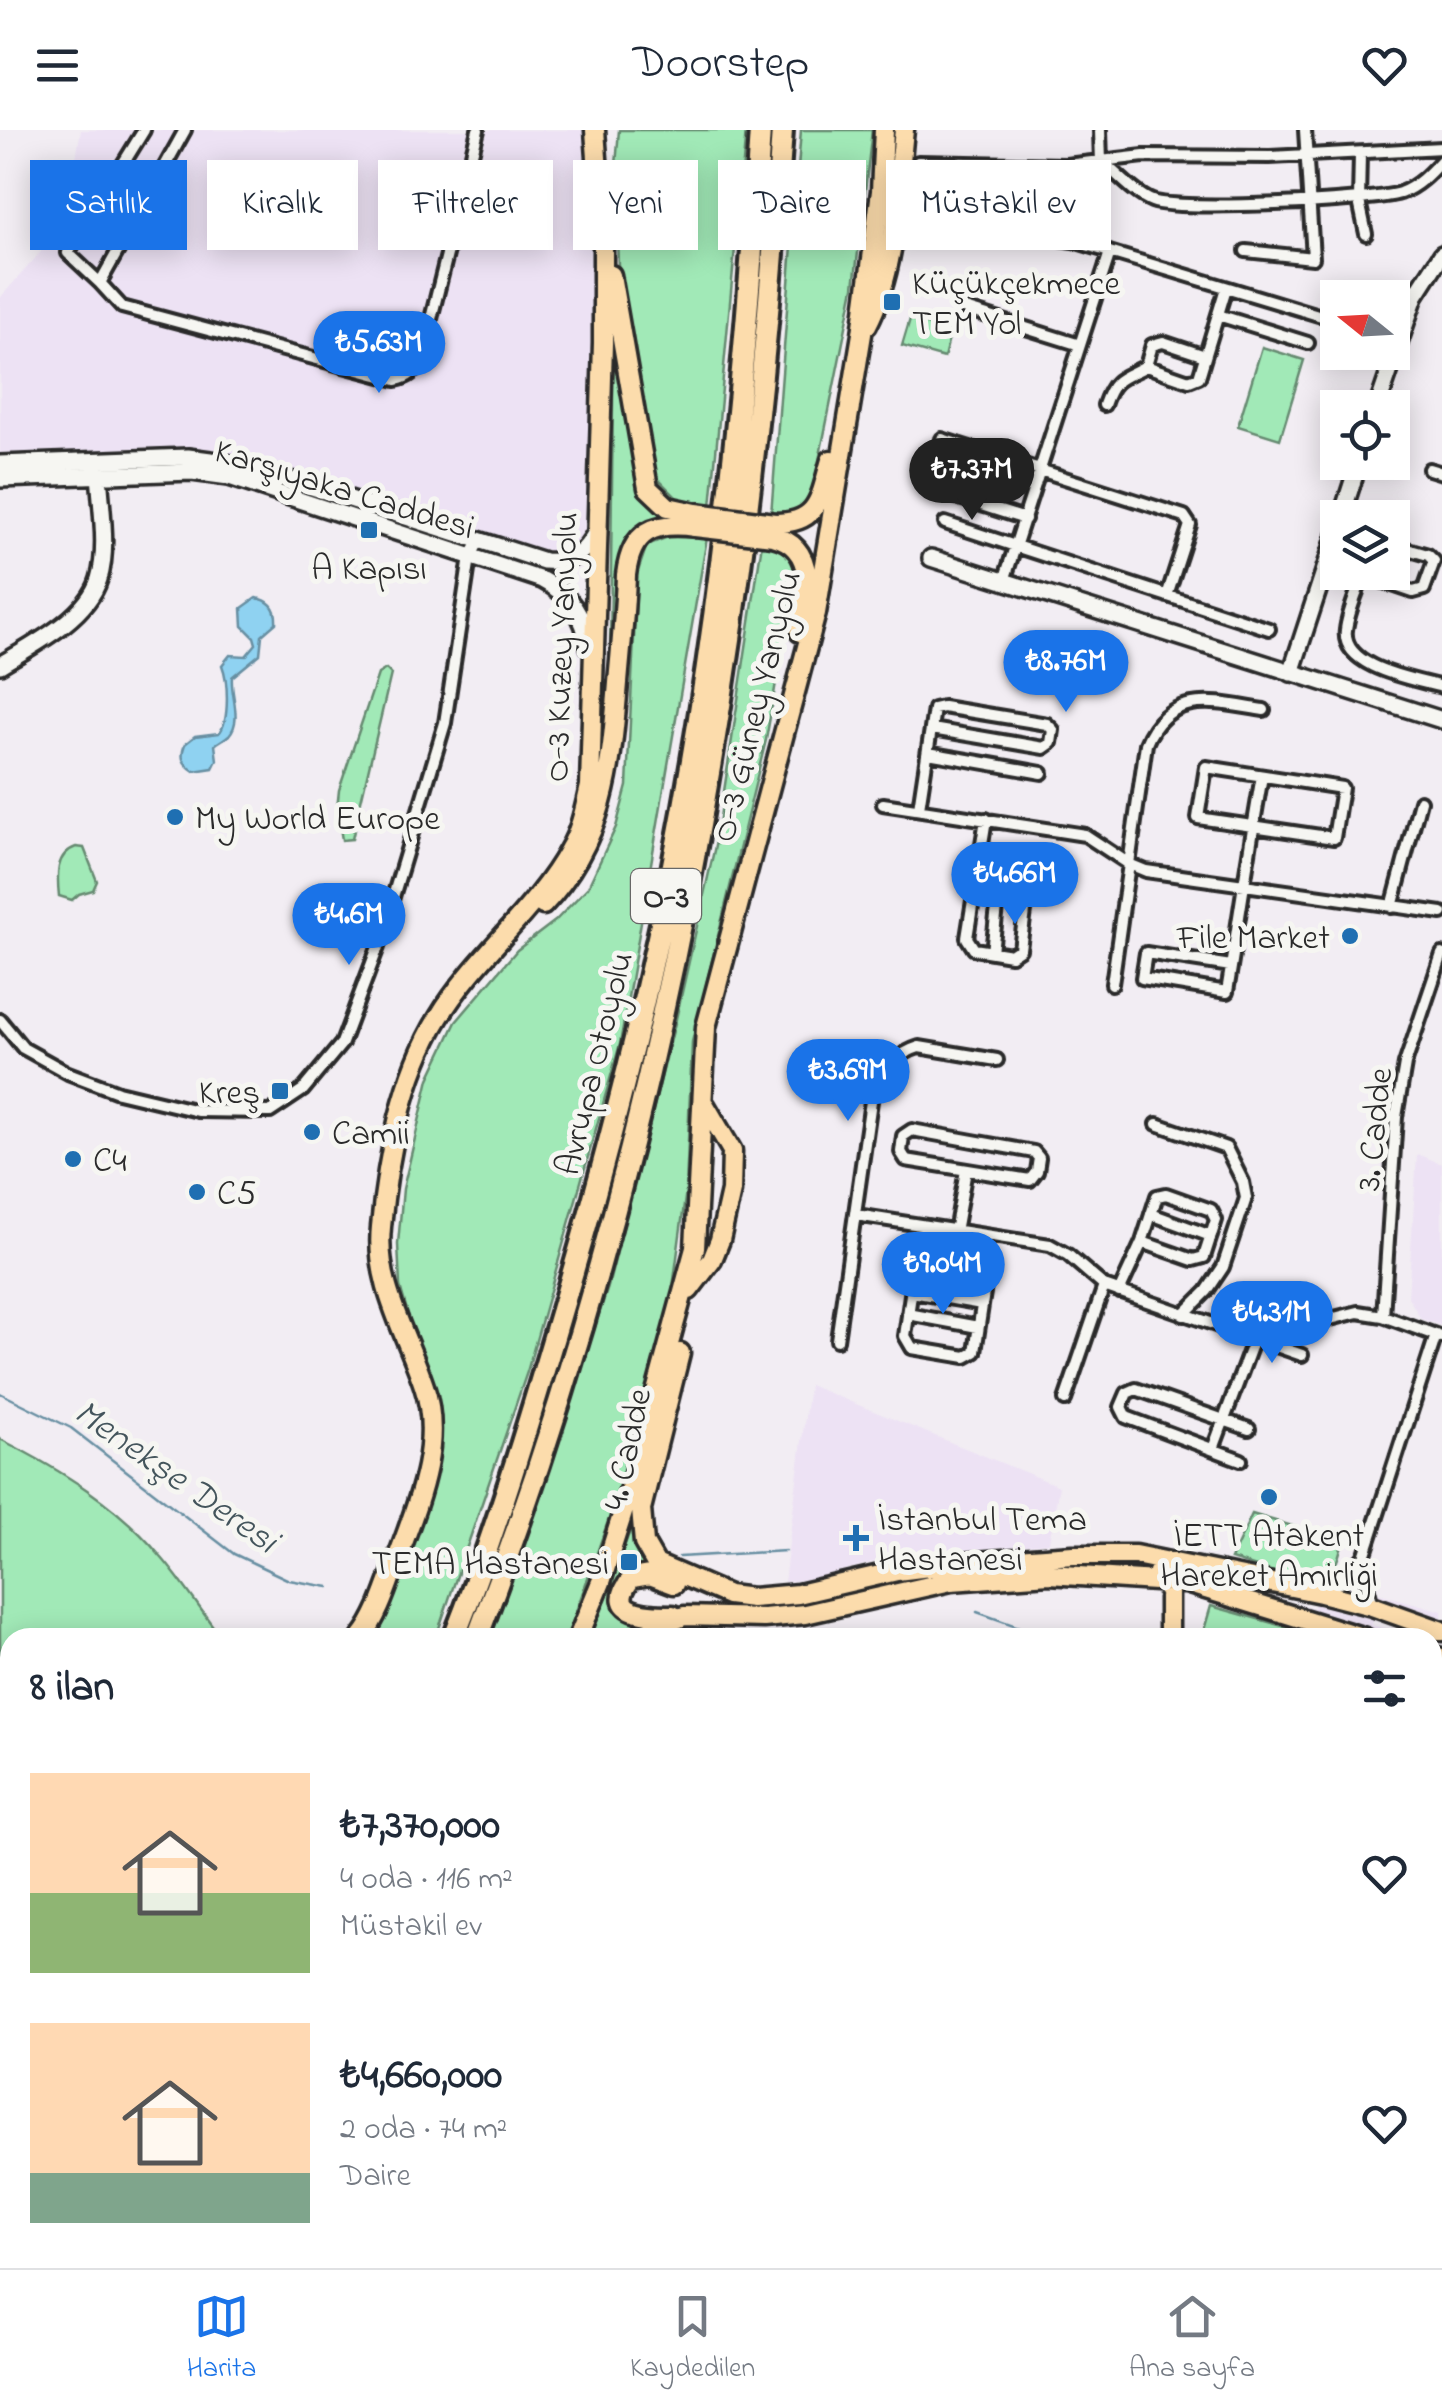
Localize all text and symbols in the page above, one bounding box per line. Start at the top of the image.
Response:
text: Doorstep [633,32,809,98]
icon: menu [30,38,85,93]
icon: heart [1357,38,1412,93]
chip: Satılık [30,160,187,250]
chip: Kiralık [207,160,358,250]
chip: Filtreler [378,160,553,250]
chip: Yeni [573,160,698,250]
chip: Daire [718,160,866,250]
chip: Müstakil ev [886,160,1111,250]
place label: Küçükçekmece TEM Yol [912,260,1121,351]
north arrow [1320,280,1410,370]
map controls [1320,280,1410,590]
marker: Küçükçekmece TEM Yol [881,291,903,313]
pin: ₺5.63M [298,311,460,396]
text: ₺5.63M [335,320,423,367]
button: locate [1320,390,1410,480]
street label: Karşıyaka Caddesi [208,428,480,555]
pin: ₺7.37M [891,438,1053,523]
text: ₺7.37M [931,447,1013,494]
button: layers [1320,500,1410,590]
street label: O-3 Kuzey Yanyolu [533,511,594,783]
marker: A Kapısı [358,519,380,541]
place label: A Kapısı [311,545,427,596]
street label: O-3 Güney Yanyolu [700,566,817,848]
pin: ₺8.76M [985,630,1147,715]
text: ₺8.76M [1025,639,1107,686]
place label: My World Europe [195,795,440,846]
marker: My World Europe [164,806,186,828]
pin: ₺4.66M [934,842,1096,927]
text: ₺4.66M [973,851,1057,898]
road number: O-3 [631,869,701,923]
pin: ₺4.6M [279,883,419,968]
text: ₺4.6M [314,892,384,939]
place label: File Market [1176,914,1330,965]
marker: File Market [1339,925,1361,947]
street label: Avrupa Otoyolu [544,947,649,1181]
pin: ₺3.69M [767,1039,929,1124]
text: ₺3.69M [809,1048,887,1095]
street label: 3. Cadde [1345,1065,1408,1193]
place label: Kreş [199,1069,260,1120]
marker: Kreş [269,1080,291,1102]
place label: Camii [332,1110,410,1161]
marker: Camii [301,1121,323,1143]
place label: C4 [93,1137,127,1188]
marker: C4 [62,1148,84,1170]
place label: C5 [217,1170,256,1221]
marker: C5 [186,1181,208,1203]
pin: ₺9.04M [862,1232,1024,1317]
text: ₺9.04M [904,1241,982,1288]
pin: ₺4.31M [1191,1281,1353,1366]
text: ₺4.31M [1233,1290,1311,1337]
street label: 4. Cadde [592,1384,667,1515]
water label: Menekşe Deresi [61,1387,291,1571]
marker: İETT Atakent Hareket Amirliği [1258,1486,1280,1508]
place label: İstanbul Tema Hastanesi [878,1496,1087,1587]
place label: İETT Atakent Hareket Amirliği [1160,1512,1378,1603]
marker: İstanbul Tema Hastanesi [843,1525,869,1551]
place label: TEMA Hastanesi [371,1540,609,1591]
marker: TEMA Hastanesi [618,1551,640,1573]
text: 8 ilan [30,1658,114,1719]
icon: filters [1357,1661,1412,1716]
text: ₺7,370,000 [340,1796,500,1857]
icon: home [110,1813,230,1933]
icon: heart [1357,1846,1412,1901]
text: 4 oda · 116 m² [340,1857,513,1904]
text: Müstakil ev [340,1904,482,1951]
text: ₺4,660,000 [340,2046,502,2107]
icon: home [110,2063,230,2183]
icon: heart [1357,2096,1412,2151]
text: 2 oda · 74 m² [340,2107,507,2154]
text: Daire [340,2154,411,2201]
tab: Harita [187,2289,256,2390]
tab: Kaydedilen [630,2289,755,2390]
tab: Ana sayfa [1129,2289,1255,2390]

